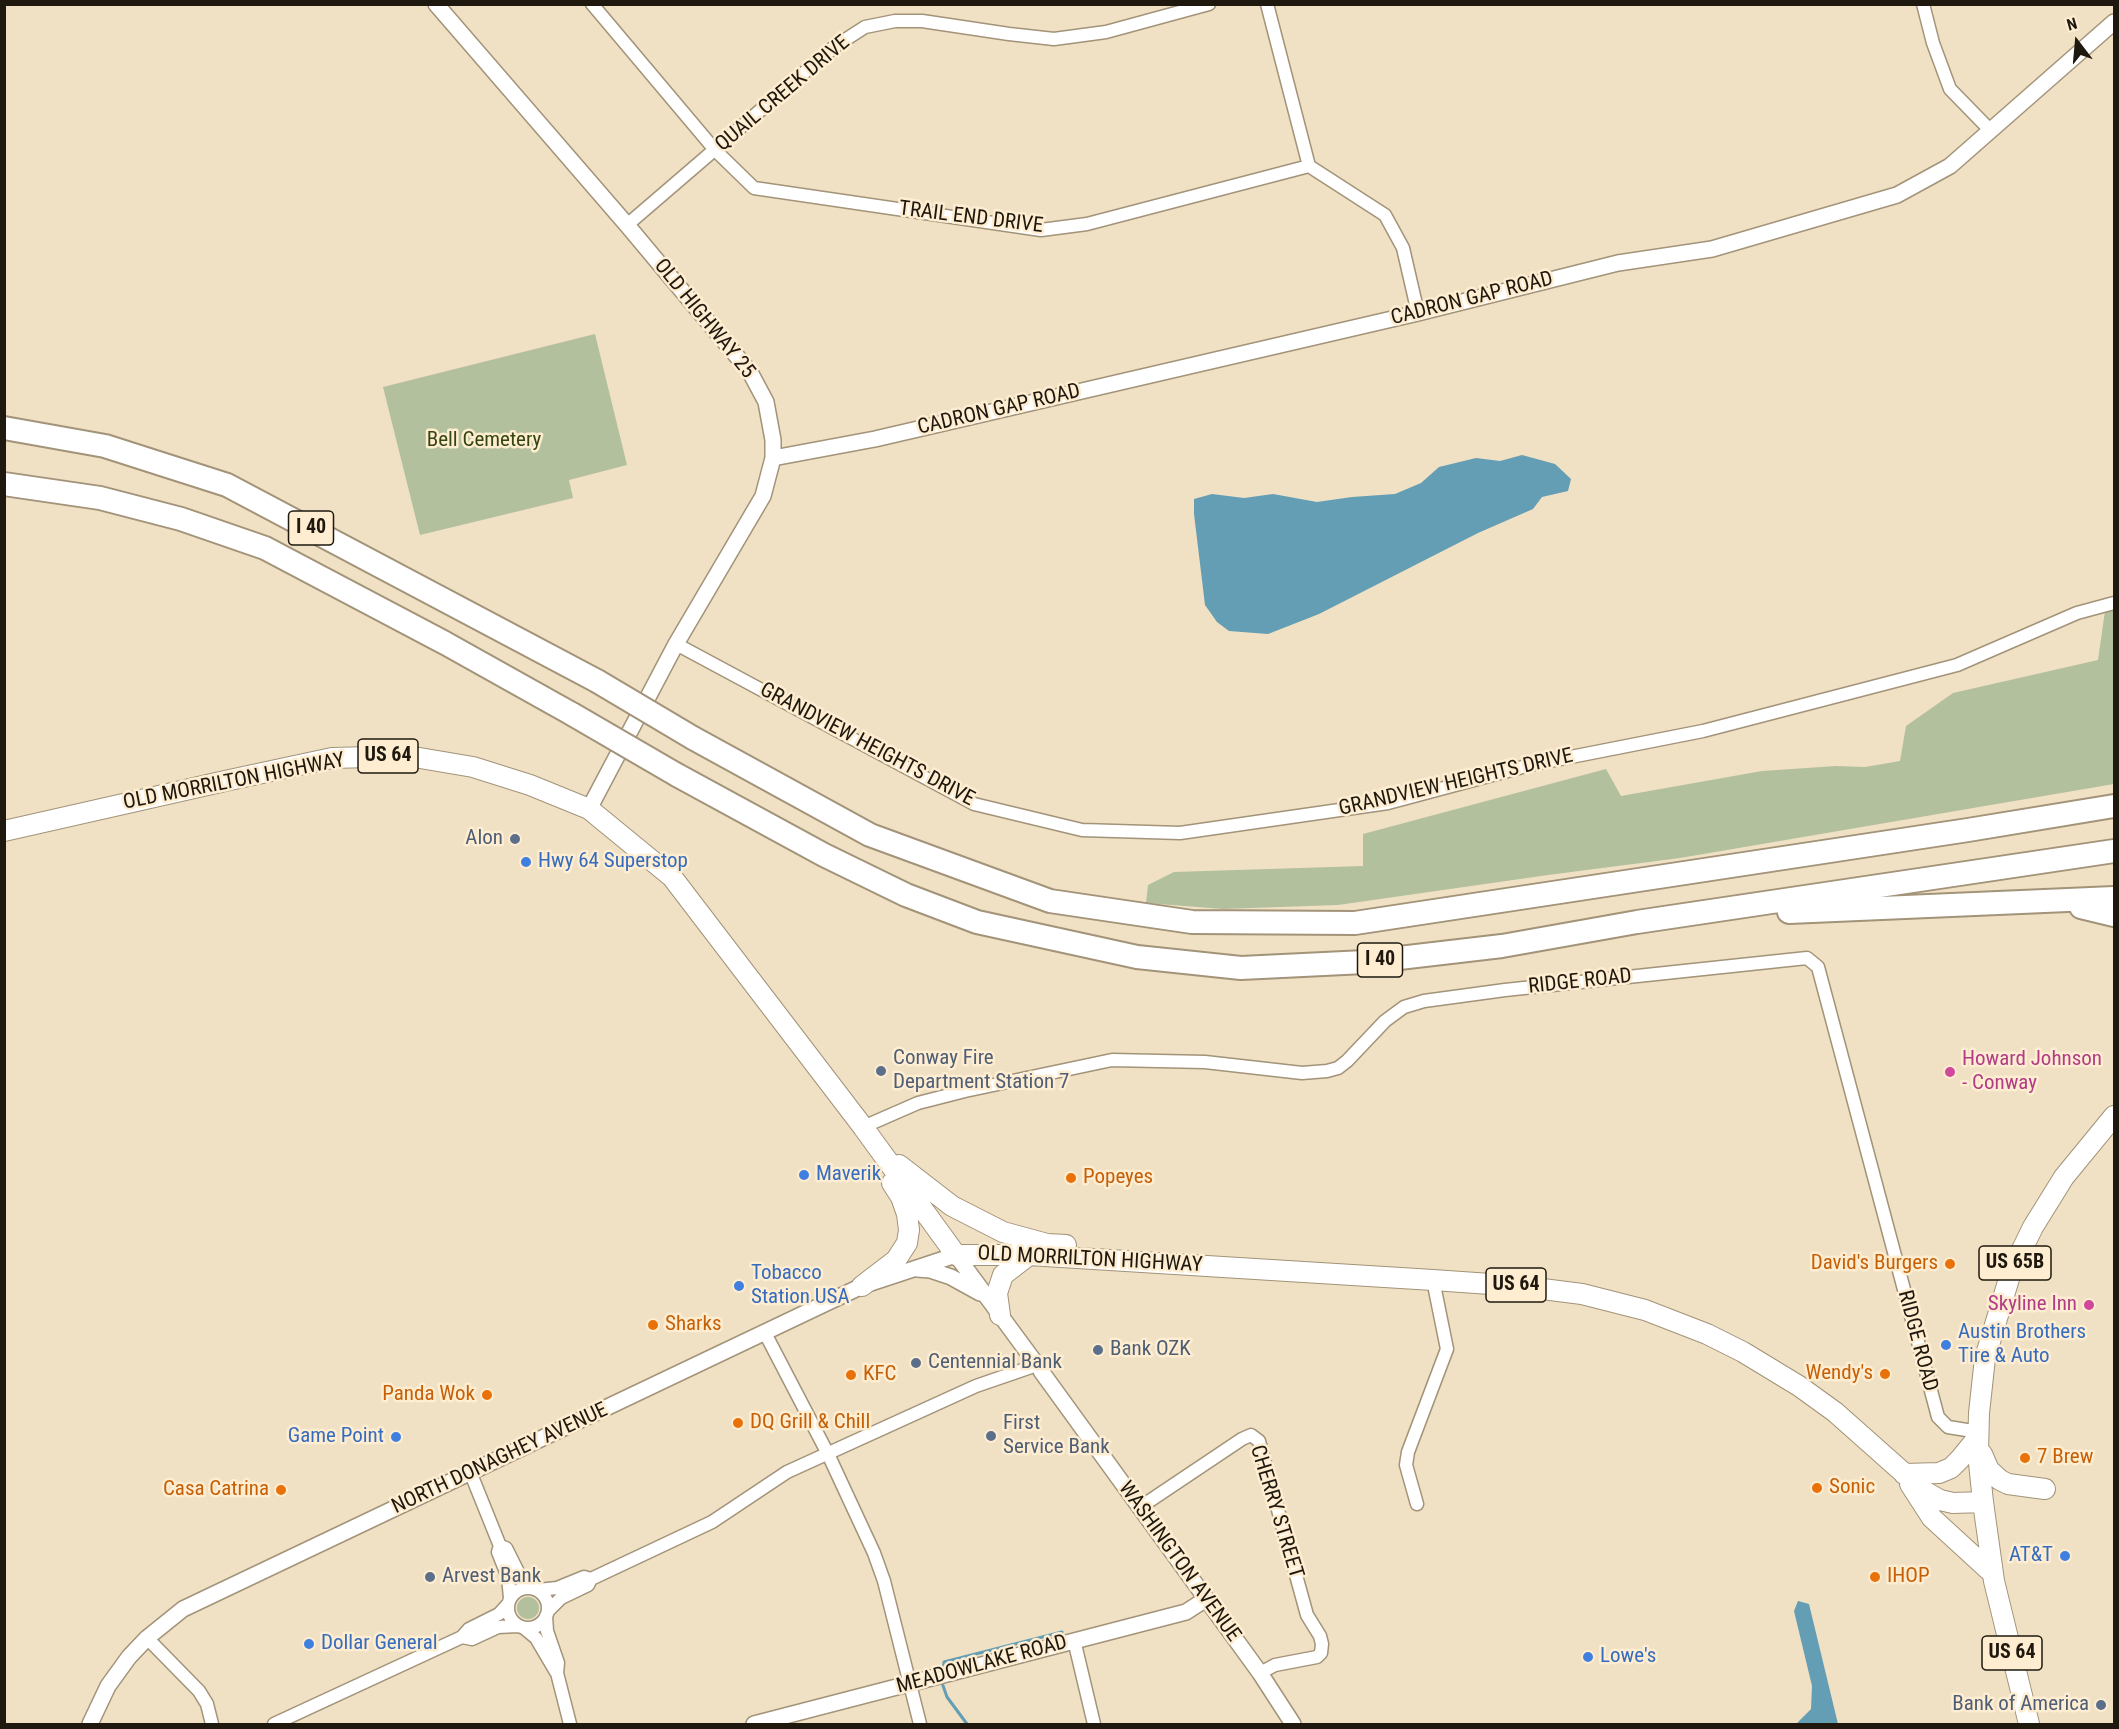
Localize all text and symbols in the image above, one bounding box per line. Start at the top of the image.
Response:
north arrow [2047,12,2107,72]
text: N [2065,14,2079,35]
street label: QUAIL CREEK DRIVE [711,31,855,157]
street label: TRAIL END DRIVE [897,197,1045,239]
street label: OLD HIGHWAY 25 [648,254,760,384]
street label: CADRON GAP ROAD [1388,267,1556,331]
street label: CADRON GAP ROAD [915,379,1083,441]
park label: Bell Cemetery [427,428,541,454]
road number: I 40 [288,511,334,545]
street label: GRANDVIEW HEIGHTS DRIVE [755,678,979,812]
road number: US 64 [358,739,418,773]
street label: GRANDVIEW HEIGHTS DRIVE [1336,744,1576,822]
street label: OLD MORRILTON HIGHWAY [121,748,347,816]
place label: Alon [465,826,503,852]
marker: Alon [508,832,522,846]
place label: Hwy 64 Superstop [538,849,688,875]
marker: Hwy 64 Superstop [519,855,533,869]
road number: I 40 [1358,943,1402,977]
street label: RIDGE ROAD [1527,964,1633,1000]
place label: Conway Fire Department Station 7 [893,1046,1069,1096]
place label: Howard Johnson - Conway [1962,1047,2102,1097]
marker: Conway Fire Department Station 7 [874,1064,888,1078]
marker: Howard Johnson - Conway [1943,1065,1957,1079]
place label: Maverik [816,1162,881,1188]
place label: Popeyes [1083,1165,1153,1191]
marker: Maverik [797,1168,811,1182]
marker: Popeyes [1064,1171,1078,1185]
street label: OLD MORRILTON HIGHWAY [977,1242,1203,1278]
road number: US 65B [1979,1246,2051,1280]
place label: David's Burgers [1811,1251,1938,1277]
marker: David's Burgers [1943,1257,1957,1271]
place label: Tobacco Station USA [751,1261,850,1311]
road number: US 64 [1486,1268,1546,1302]
marker: Tobacco Station USA [732,1279,746,1293]
street label: RIDGE ROAD [1891,1288,1943,1394]
place label: Skyline Inn [1988,1292,2077,1318]
marker: Skyline Inn [2082,1298,2096,1312]
place label: Sharks [665,1312,722,1338]
marker: Sharks [646,1318,660,1332]
place label: Austin Brothers Tire & Auto [1958,1320,2086,1370]
place label: Bank OZK [1110,1337,1191,1363]
marker: Austin Brothers Tire & Auto [1939,1338,1953,1352]
marker: Bank OZK [1091,1343,1105,1357]
place label: Centennial Bank [928,1350,1062,1376]
marker: Centennial Bank [909,1356,923,1370]
place label: Wendy's [1806,1361,1873,1387]
place label: KFC [863,1362,896,1388]
marker: Wendy's [1878,1367,1892,1381]
marker: KFC [844,1368,858,1382]
place label: Panda Wok [382,1382,475,1408]
marker: Panda Wok [480,1388,494,1402]
street label: NORTH DONAGHEY AVENUE [388,1398,612,1520]
place label: DQ Grill & Chill [750,1410,870,1436]
place label: First Service Bank [1003,1411,1110,1461]
marker: DQ Grill & Chill [731,1416,745,1430]
place label: Game Point [288,1424,384,1450]
marker: First Service Bank [984,1429,998,1443]
marker: Game Point [389,1430,403,1444]
street label: CHERRY STREET [1244,1442,1308,1582]
place label: 7 Brew [2037,1445,2093,1471]
marker: 7 Brew [2018,1451,2032,1465]
place label: Sonic [1829,1475,1875,1501]
place label: Casa Catrina [163,1477,269,1503]
street label: WASHINGTON AVENUE [1112,1477,1246,1647]
marker: Sonic [1810,1481,1824,1495]
marker: Casa Catrina [274,1483,288,1497]
place label: AT&T [2009,1543,2053,1569]
marker: AT&T [2058,1549,2072,1563]
place label: Arvest Bank [442,1564,541,1590]
place label: IHOP [1887,1564,1930,1590]
marker: Arvest Bank [423,1570,437,1584]
marker: IHOP [1868,1570,1882,1584]
street label: MEADOWLAKE ROAD [894,1630,1070,1700]
place label: Dollar General [321,1631,438,1657]
road number: US 64 [1982,1636,2042,1670]
marker: Dollar General [302,1637,316,1651]
place label: Lowe's [1600,1644,1656,1670]
marker: Lowe's [1581,1650,1595,1664]
place label: Bank of America [1952,1692,2089,1718]
marker: Bank of America [2094,1698,2108,1712]

